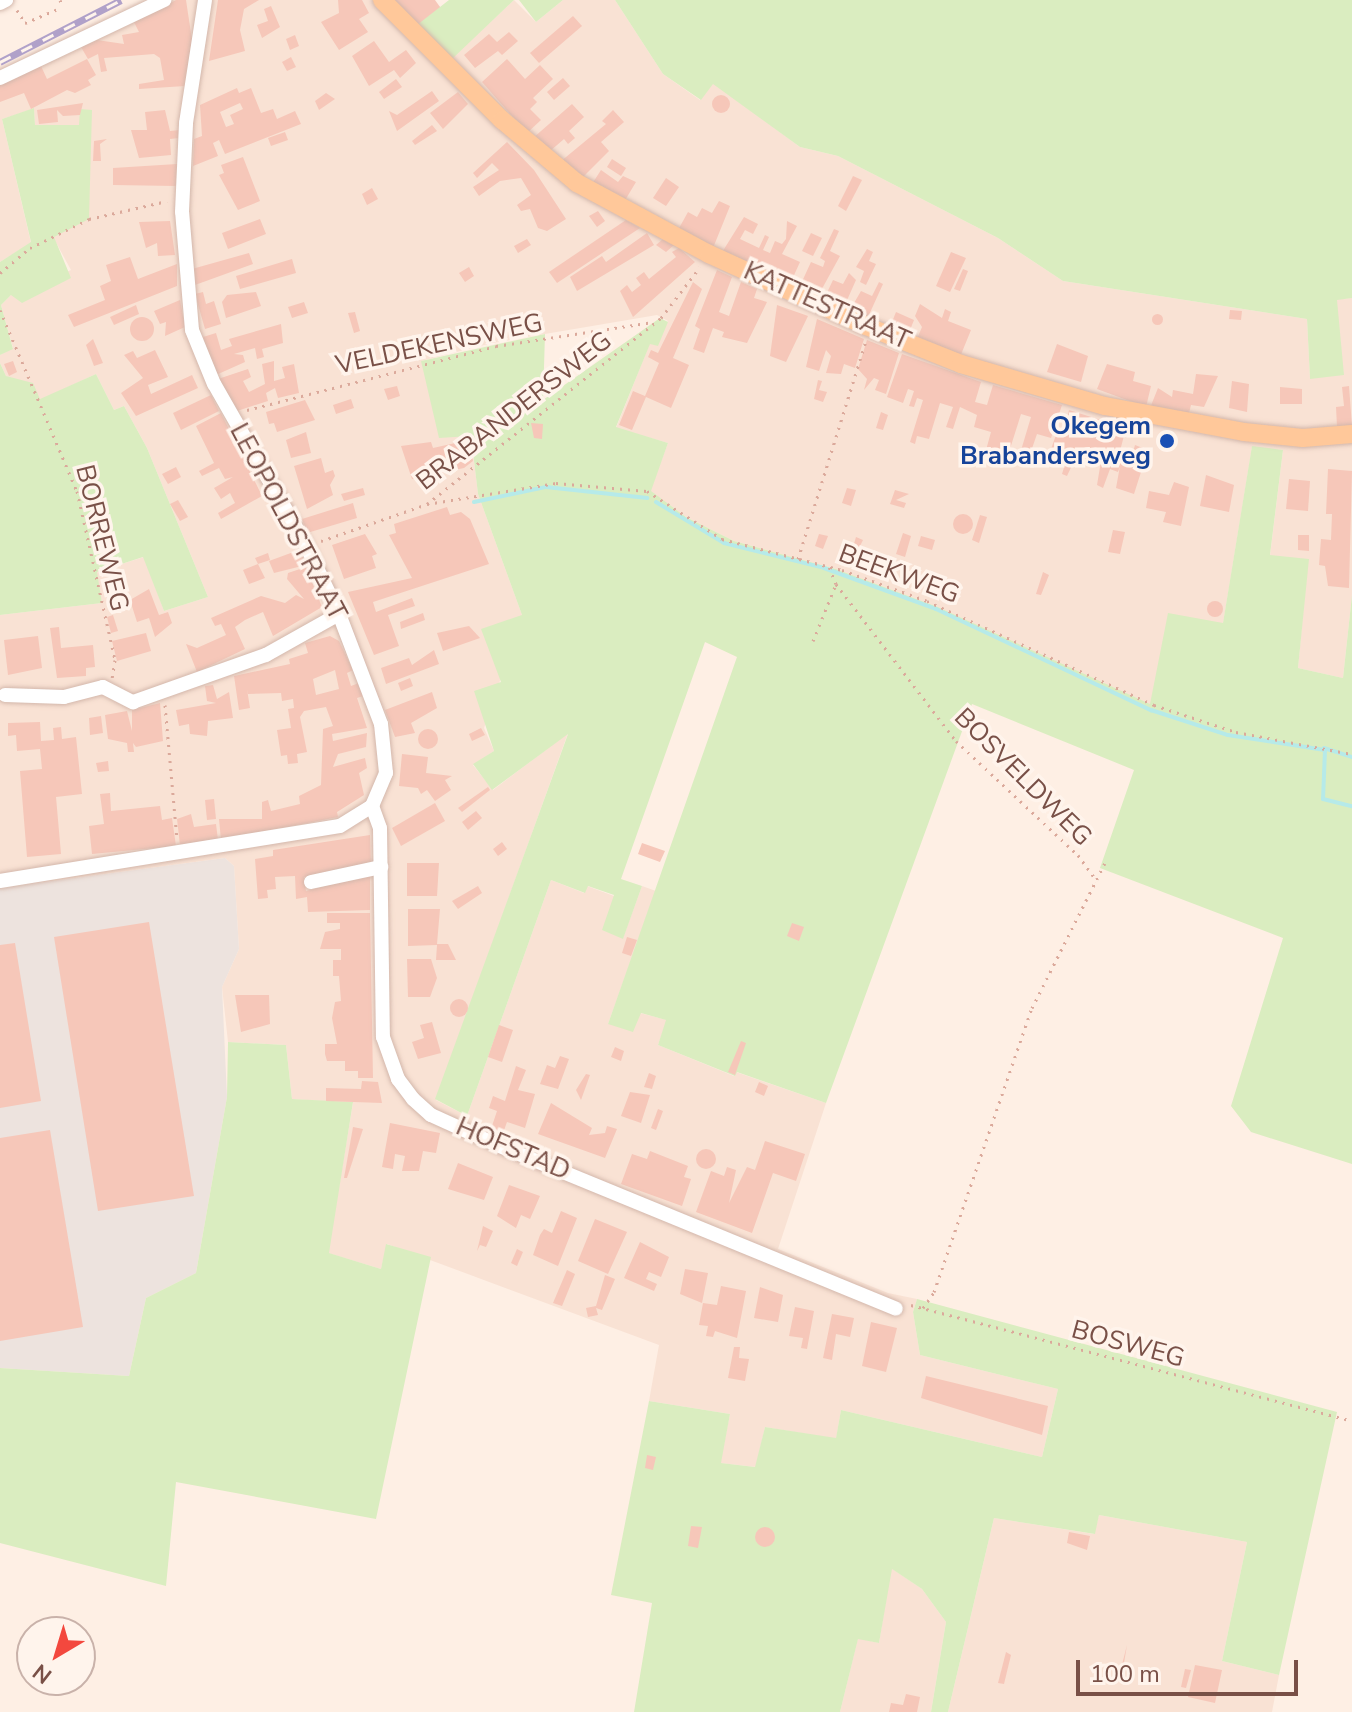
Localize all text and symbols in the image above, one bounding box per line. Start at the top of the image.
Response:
street label: KATTESTRAAT [739,255,915,357]
street label: VELDEKENSWEG [333,307,545,381]
street label: BRABANDERSWEG [410,325,618,497]
place label: Okegem Brabandersweg [960,410,1151,472]
street label: LEOPOLDSTRAAT [223,418,353,626]
marker: Okegem Brabandersweg [1158,432,1176,450]
street label: BORREWEG [69,462,135,614]
street label: BEEKWEG [834,538,964,610]
street label: BOSVELDWEG [948,702,1098,852]
street label: HOFSTAD [451,1111,575,1187]
street label: BOSWEG [1068,1314,1188,1374]
north arrow [16,1616,96,1696]
scale bar [1080,1644,1302,1694]
text: N [27,1656,58,1690]
text: 100 m [1090,1658,1160,1690]

